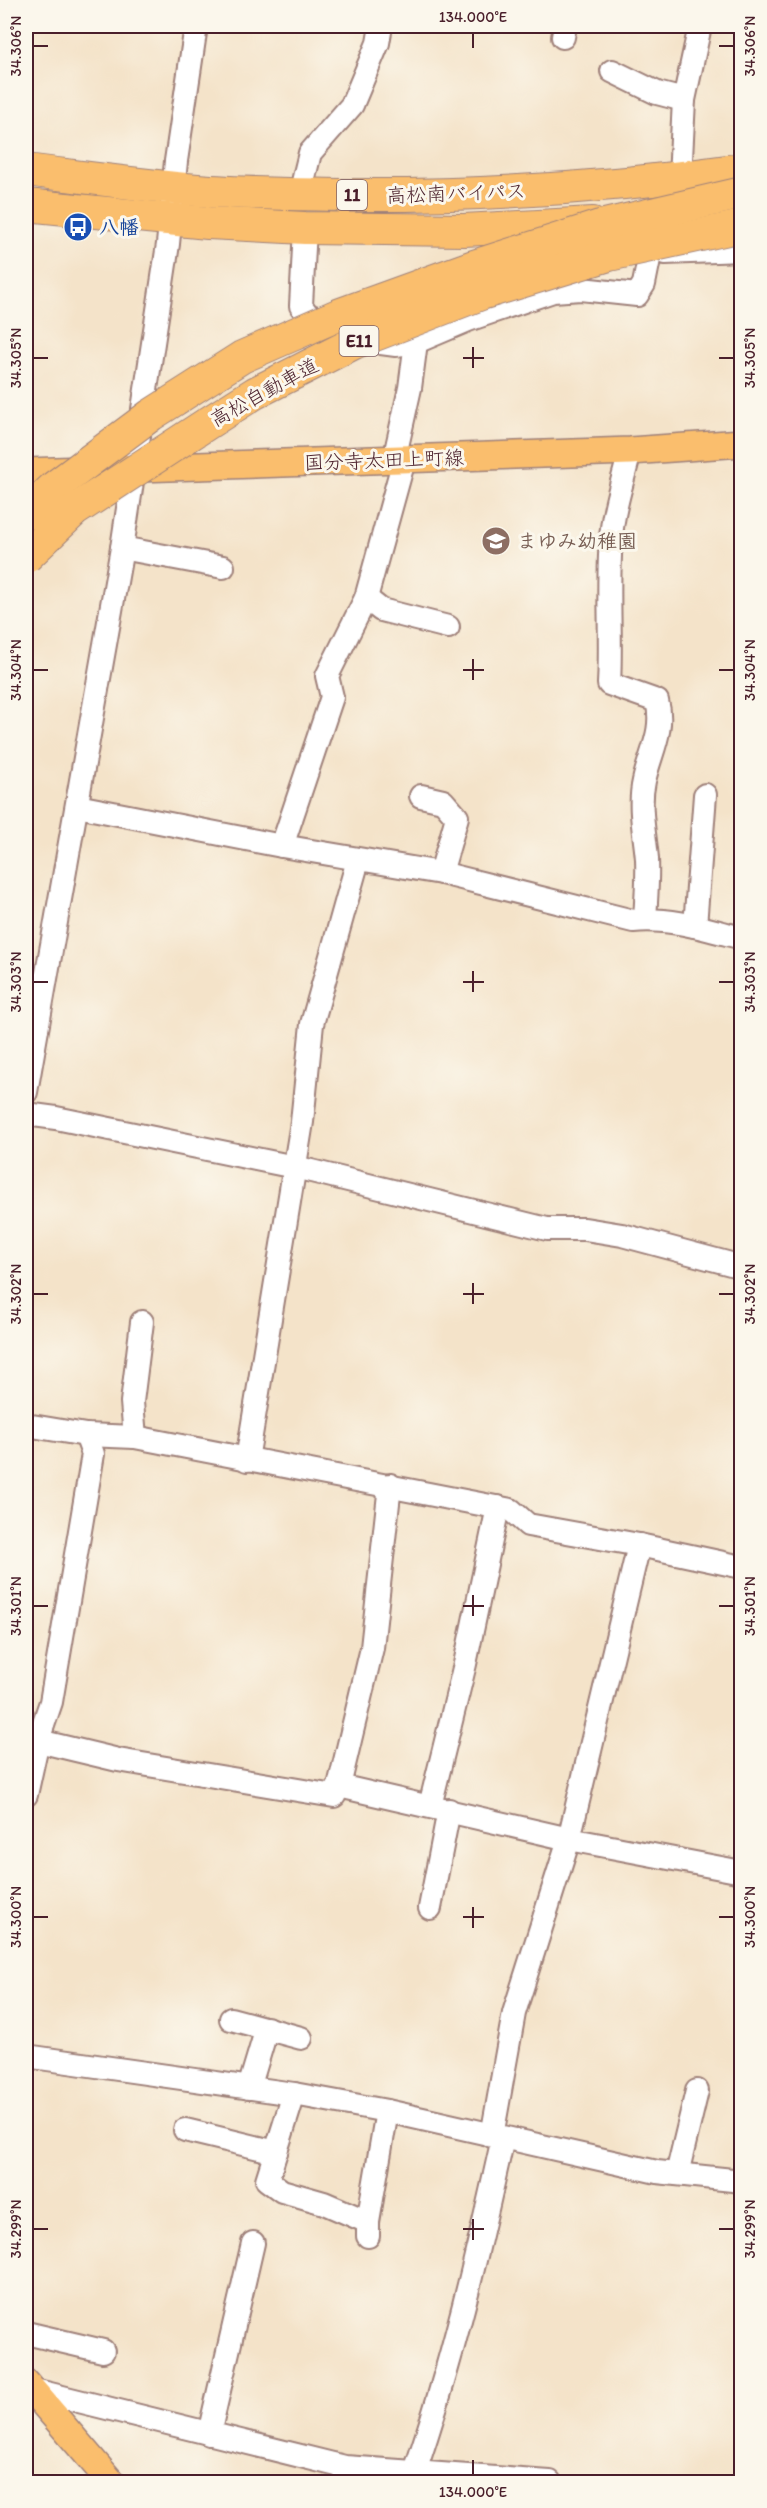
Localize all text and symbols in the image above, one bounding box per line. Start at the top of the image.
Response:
text: 134.000°E [439,8,507,26]
text: 34.306°N [7,16,25,76]
text: 34.306°N [741,16,759,76]
street label: 高松南バイパス [386,179,526,207]
road number: 11 [337,180,367,210]
bus stop icon: 八幡 [62,211,94,243]
place label: 八幡 [99,215,139,239]
road number: E11 [340,326,378,356]
text: 34.305°N [7,328,25,388]
text: 34.305°N [741,328,759,388]
street label: 高松自動車道 [206,352,322,432]
street label: 国分寺太田上町線 [304,445,464,475]
school or university icon: まゆみ幼稚園 [480,525,512,557]
place label: まゆみ幼稚園 [517,529,637,553]
text: 34.304°N [7,639,25,701]
text: 34.304°N [741,639,759,701]
text: 34.303°N [7,951,25,1013]
text: 34.303°N [741,951,759,1013]
text: 34.302°N [7,1264,25,1324]
text: 34.302°N [741,1264,759,1324]
text: 34.301°N [7,1576,25,1636]
text: 34.301°N [741,1576,759,1636]
text: 34.300°N [7,1886,25,1948]
text: 34.300°N [741,1886,759,1948]
text: 34.299°N [7,2199,25,2259]
text: 34.299°N [741,2199,759,2259]
text: 134.000°E [439,2483,507,2501]

